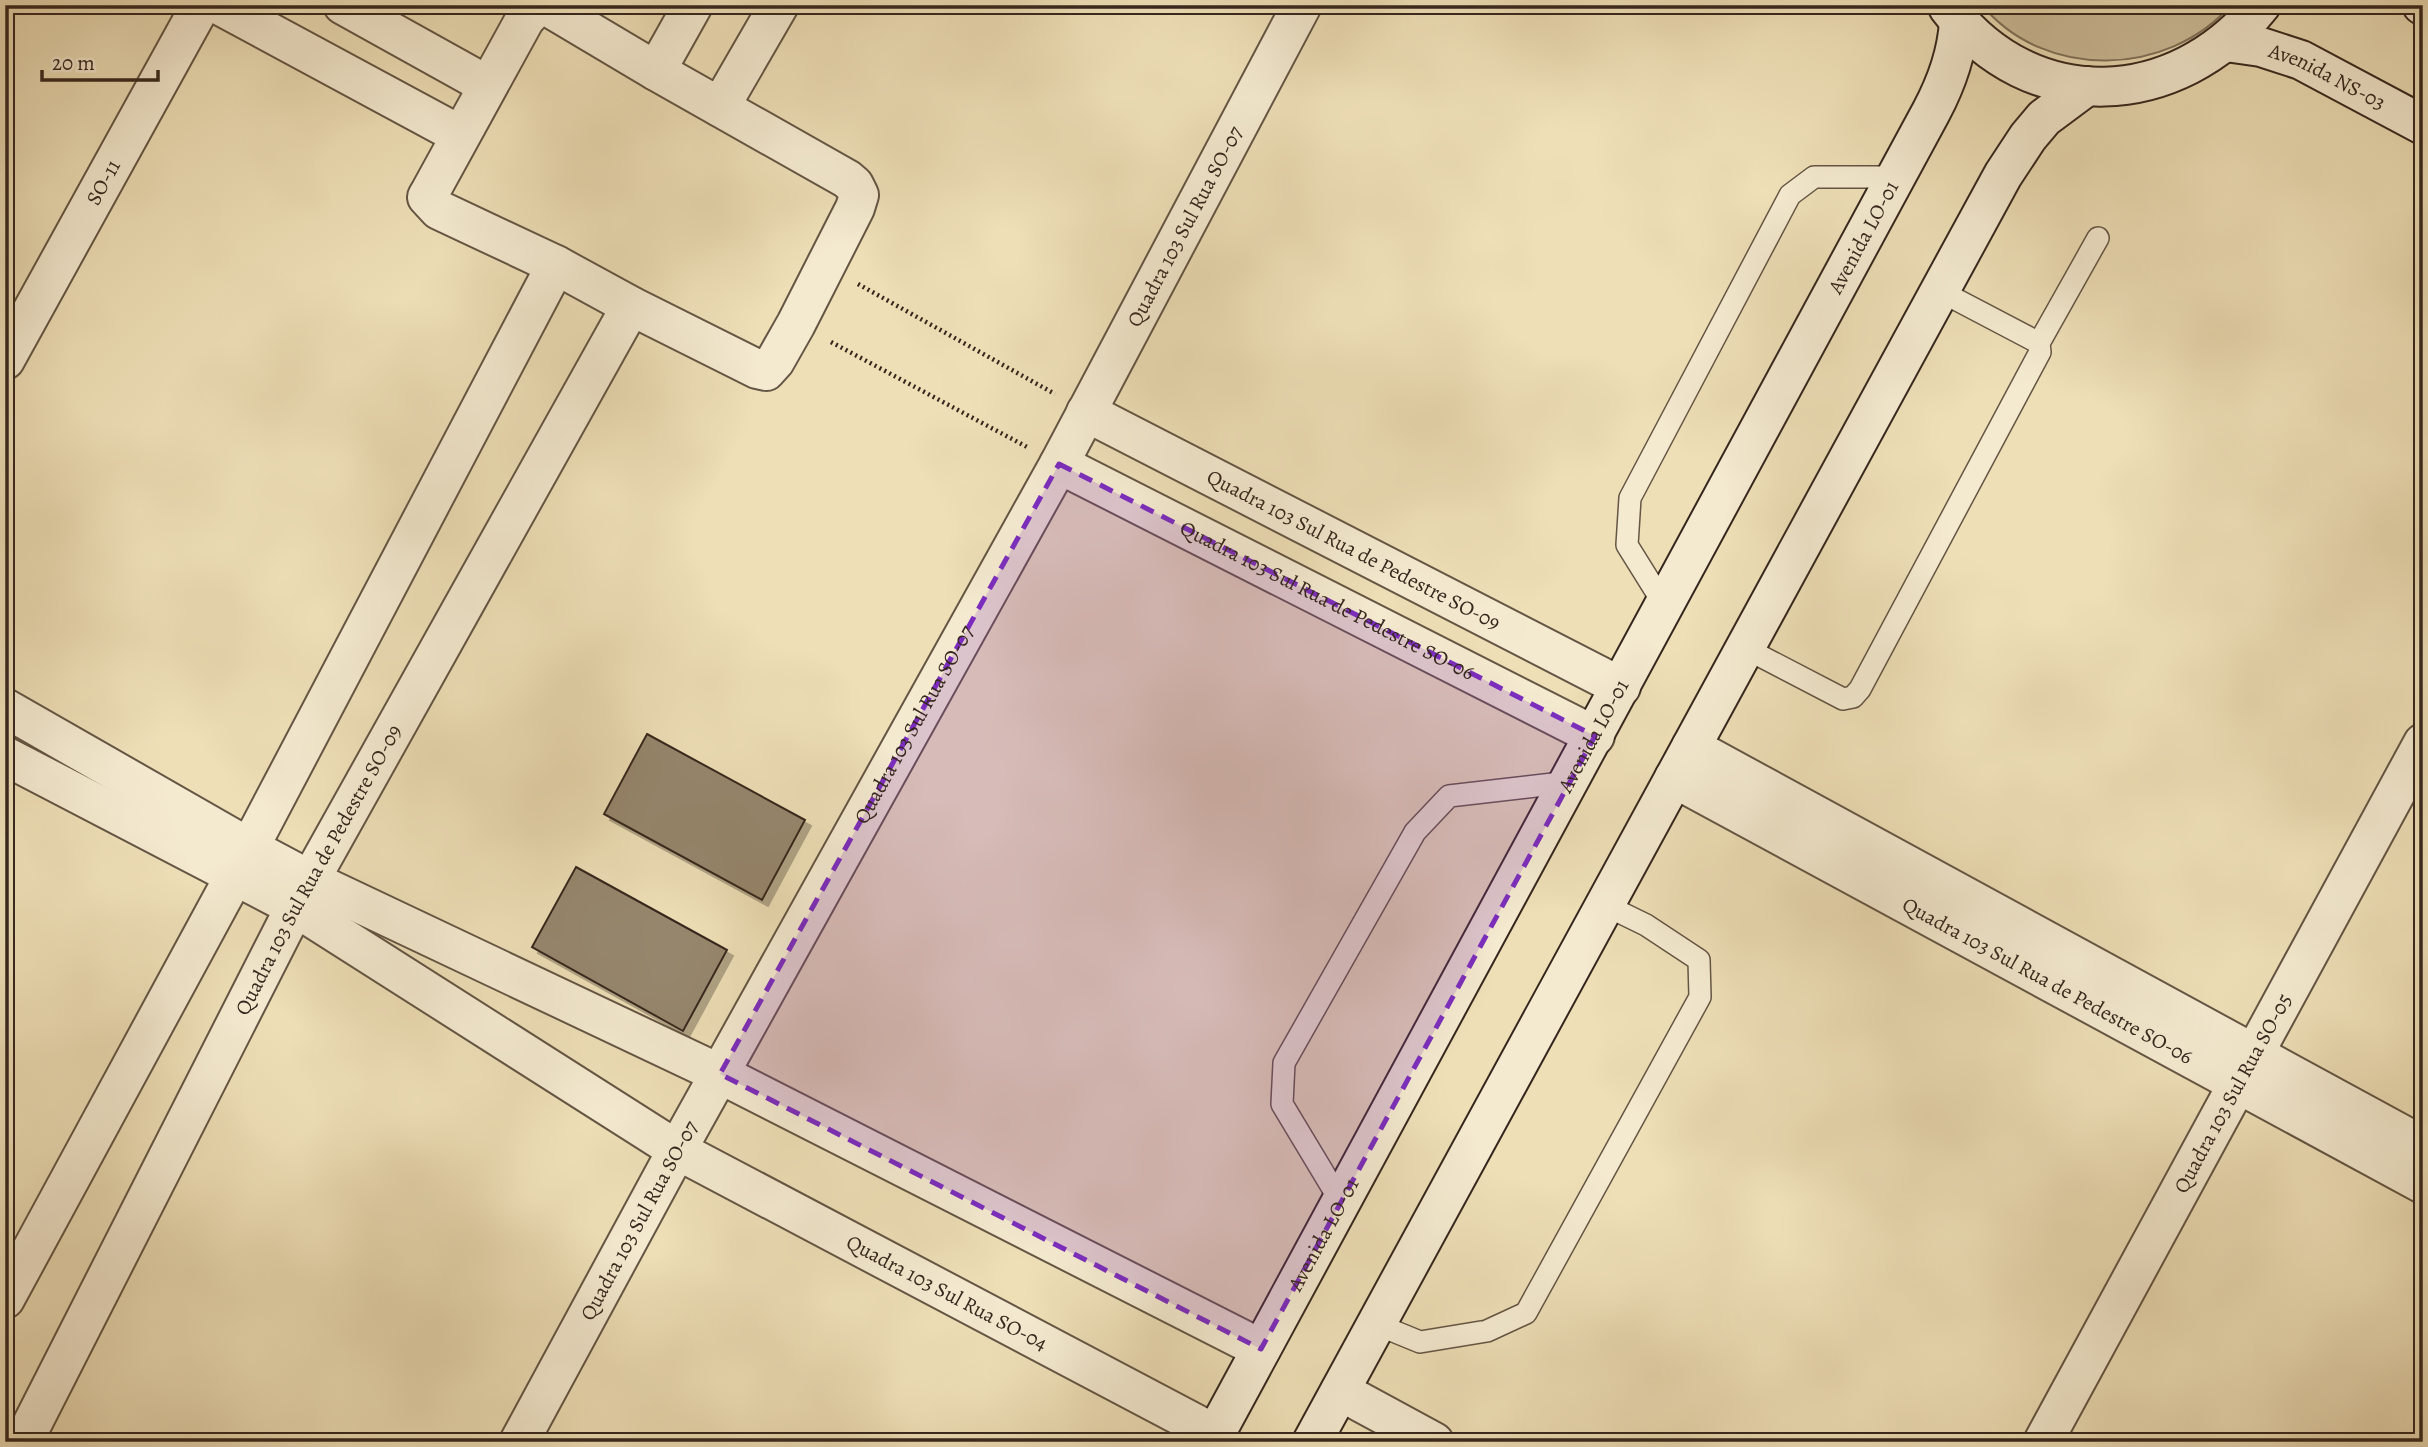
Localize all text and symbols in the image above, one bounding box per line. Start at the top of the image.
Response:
street label: Avenida NS-03 [2264,36,2391,117]
scale bar [42,38,158,82]
text: 20 m [52,49,95,77]
street label: Quadra 103 Sul Rua SO-07 [1120,121,1249,332]
street label: SO-11 [79,154,127,210]
street label: Avenida LO-01 [1821,176,1905,300]
street label: Quadra 103 Sul Rua de Pedestre SO-09 [1202,463,1505,637]
street label: Quadra 103 Sul Rua de Pedestre SO-06 [1175,514,1480,687]
street label: Quadra 103 Sul Rua SO-07 [847,620,981,829]
street label: Avenida LO-01 [1551,674,1635,798]
street label: Quadra 103 Sul Rua de Pedestre SO-09 [228,719,408,1020]
street label: Quadra 103 Sul Rua de Pedestre SO-06 [1897,890,2198,1071]
street label: Quadra 103 Sul Rua SO-05 [2167,988,2298,1198]
street label: Quadra 103 Sul Rua SO-07 [573,1115,705,1325]
street label: Avenida LO-01 [1281,1173,1365,1297]
street label: Quadra 103 Sul Rua SO-04 [841,1228,1053,1357]

